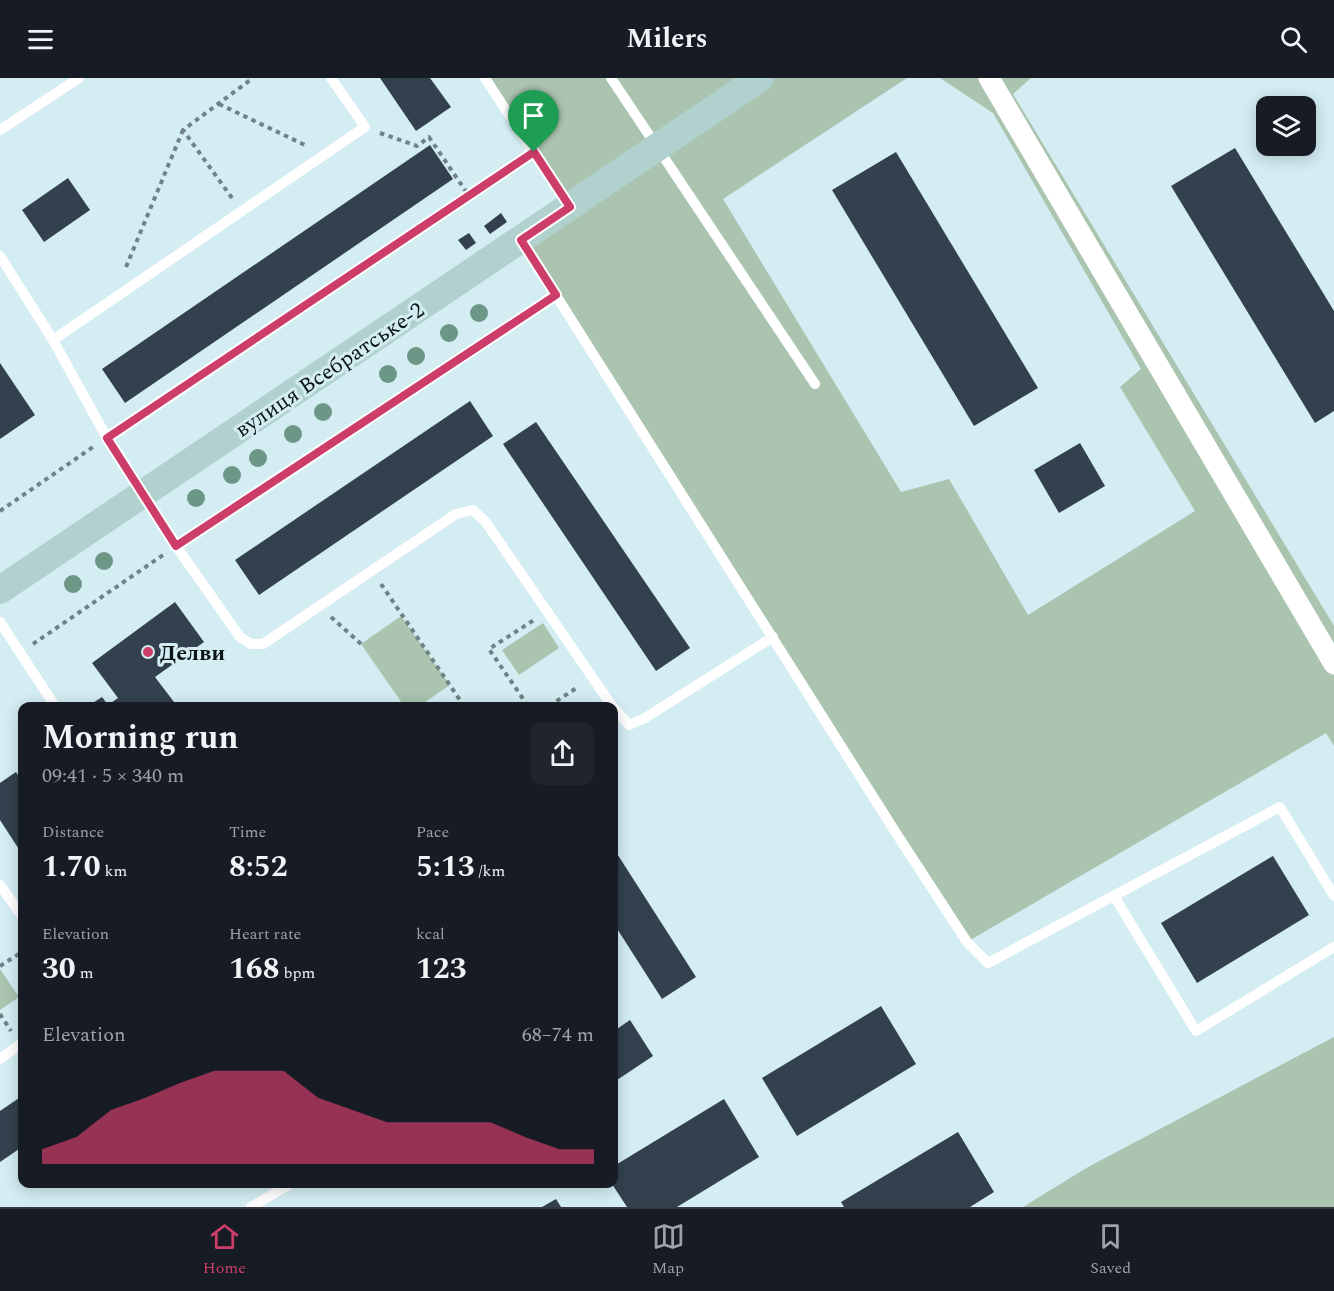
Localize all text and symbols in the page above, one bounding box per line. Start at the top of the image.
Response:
text: Milers [626,18,708,60]
icon: menu [24,23,57,56]
icon: search [1277,23,1310,56]
pin [508,90,559,152]
map controls [1256,96,1316,156]
button: layers [1256,96,1316,156]
icon: arrive [517,99,550,132]
street label: вулиця Всебратське-2 [228,294,431,446]
place label: Делви [160,637,225,670]
marker: Делви [141,645,155,659]
text: Morning run [42,713,239,763]
button: share [531,722,594,785]
text: 09:41 · 5 × 340 m [42,761,184,791]
text: Distance [42,820,104,844]
text: Time [229,820,266,844]
text: Pace [416,820,449,844]
text: 1.70 [42,844,101,890]
text: 8:52 [229,844,288,890]
text: 5:13 [416,844,475,890]
text: km [101,859,127,883]
text: /km [475,859,505,883]
text: Elevation [42,922,109,946]
text: Heart rate [229,922,301,946]
text: kcal [416,922,445,946]
text: 30 [42,946,76,992]
text: 168 [229,946,280,992]
text: 123 [416,946,467,992]
text: m [76,961,93,985]
text: bpm [280,961,315,985]
text: Elevation [42,1020,126,1050]
text: 68–74 m [522,1020,594,1050]
tab: Home [203,1220,246,1280]
tab: Map [652,1220,685,1280]
tab: Saved [1090,1220,1131,1280]

